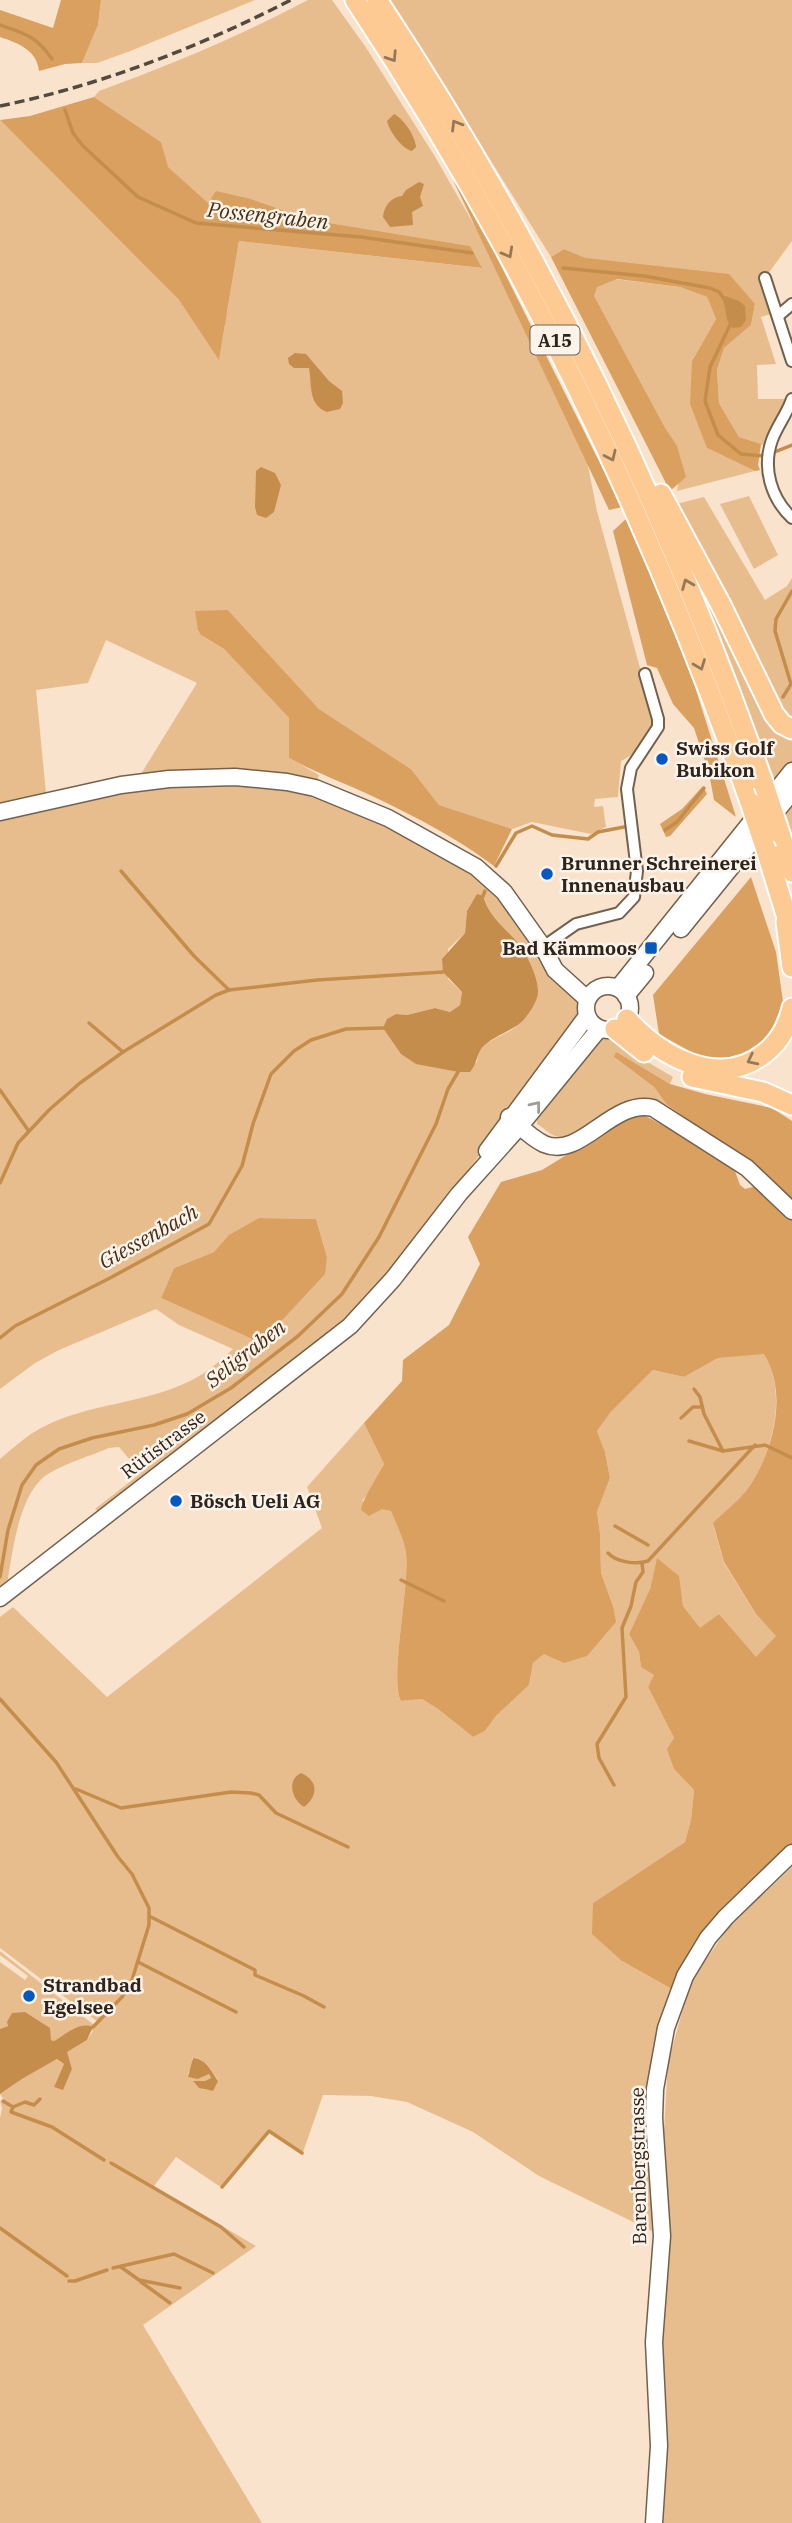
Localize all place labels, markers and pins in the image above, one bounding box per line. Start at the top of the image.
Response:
place label: Swiss Golf Bubikon [676,736,775,782]
marker: Swiss Golf Bubikon [654,751,670,767]
place label: Brunner Schreinerei Innenausbau [561,851,757,897]
marker: Brunner Schreinerei Innenausbau [539,866,555,882]
place label: Bad Kämmoos [502,936,637,960]
marker: Bad Kämmoos [643,940,659,956]
place label: Bösch Ueli AG [190,1489,320,1513]
marker: Bösch Ueli AG [168,1493,184,1509]
place label: Strandbad Egelsee [43,1973,142,2019]
marker: Strandbad Egelsee [21,1988,37,2004]

